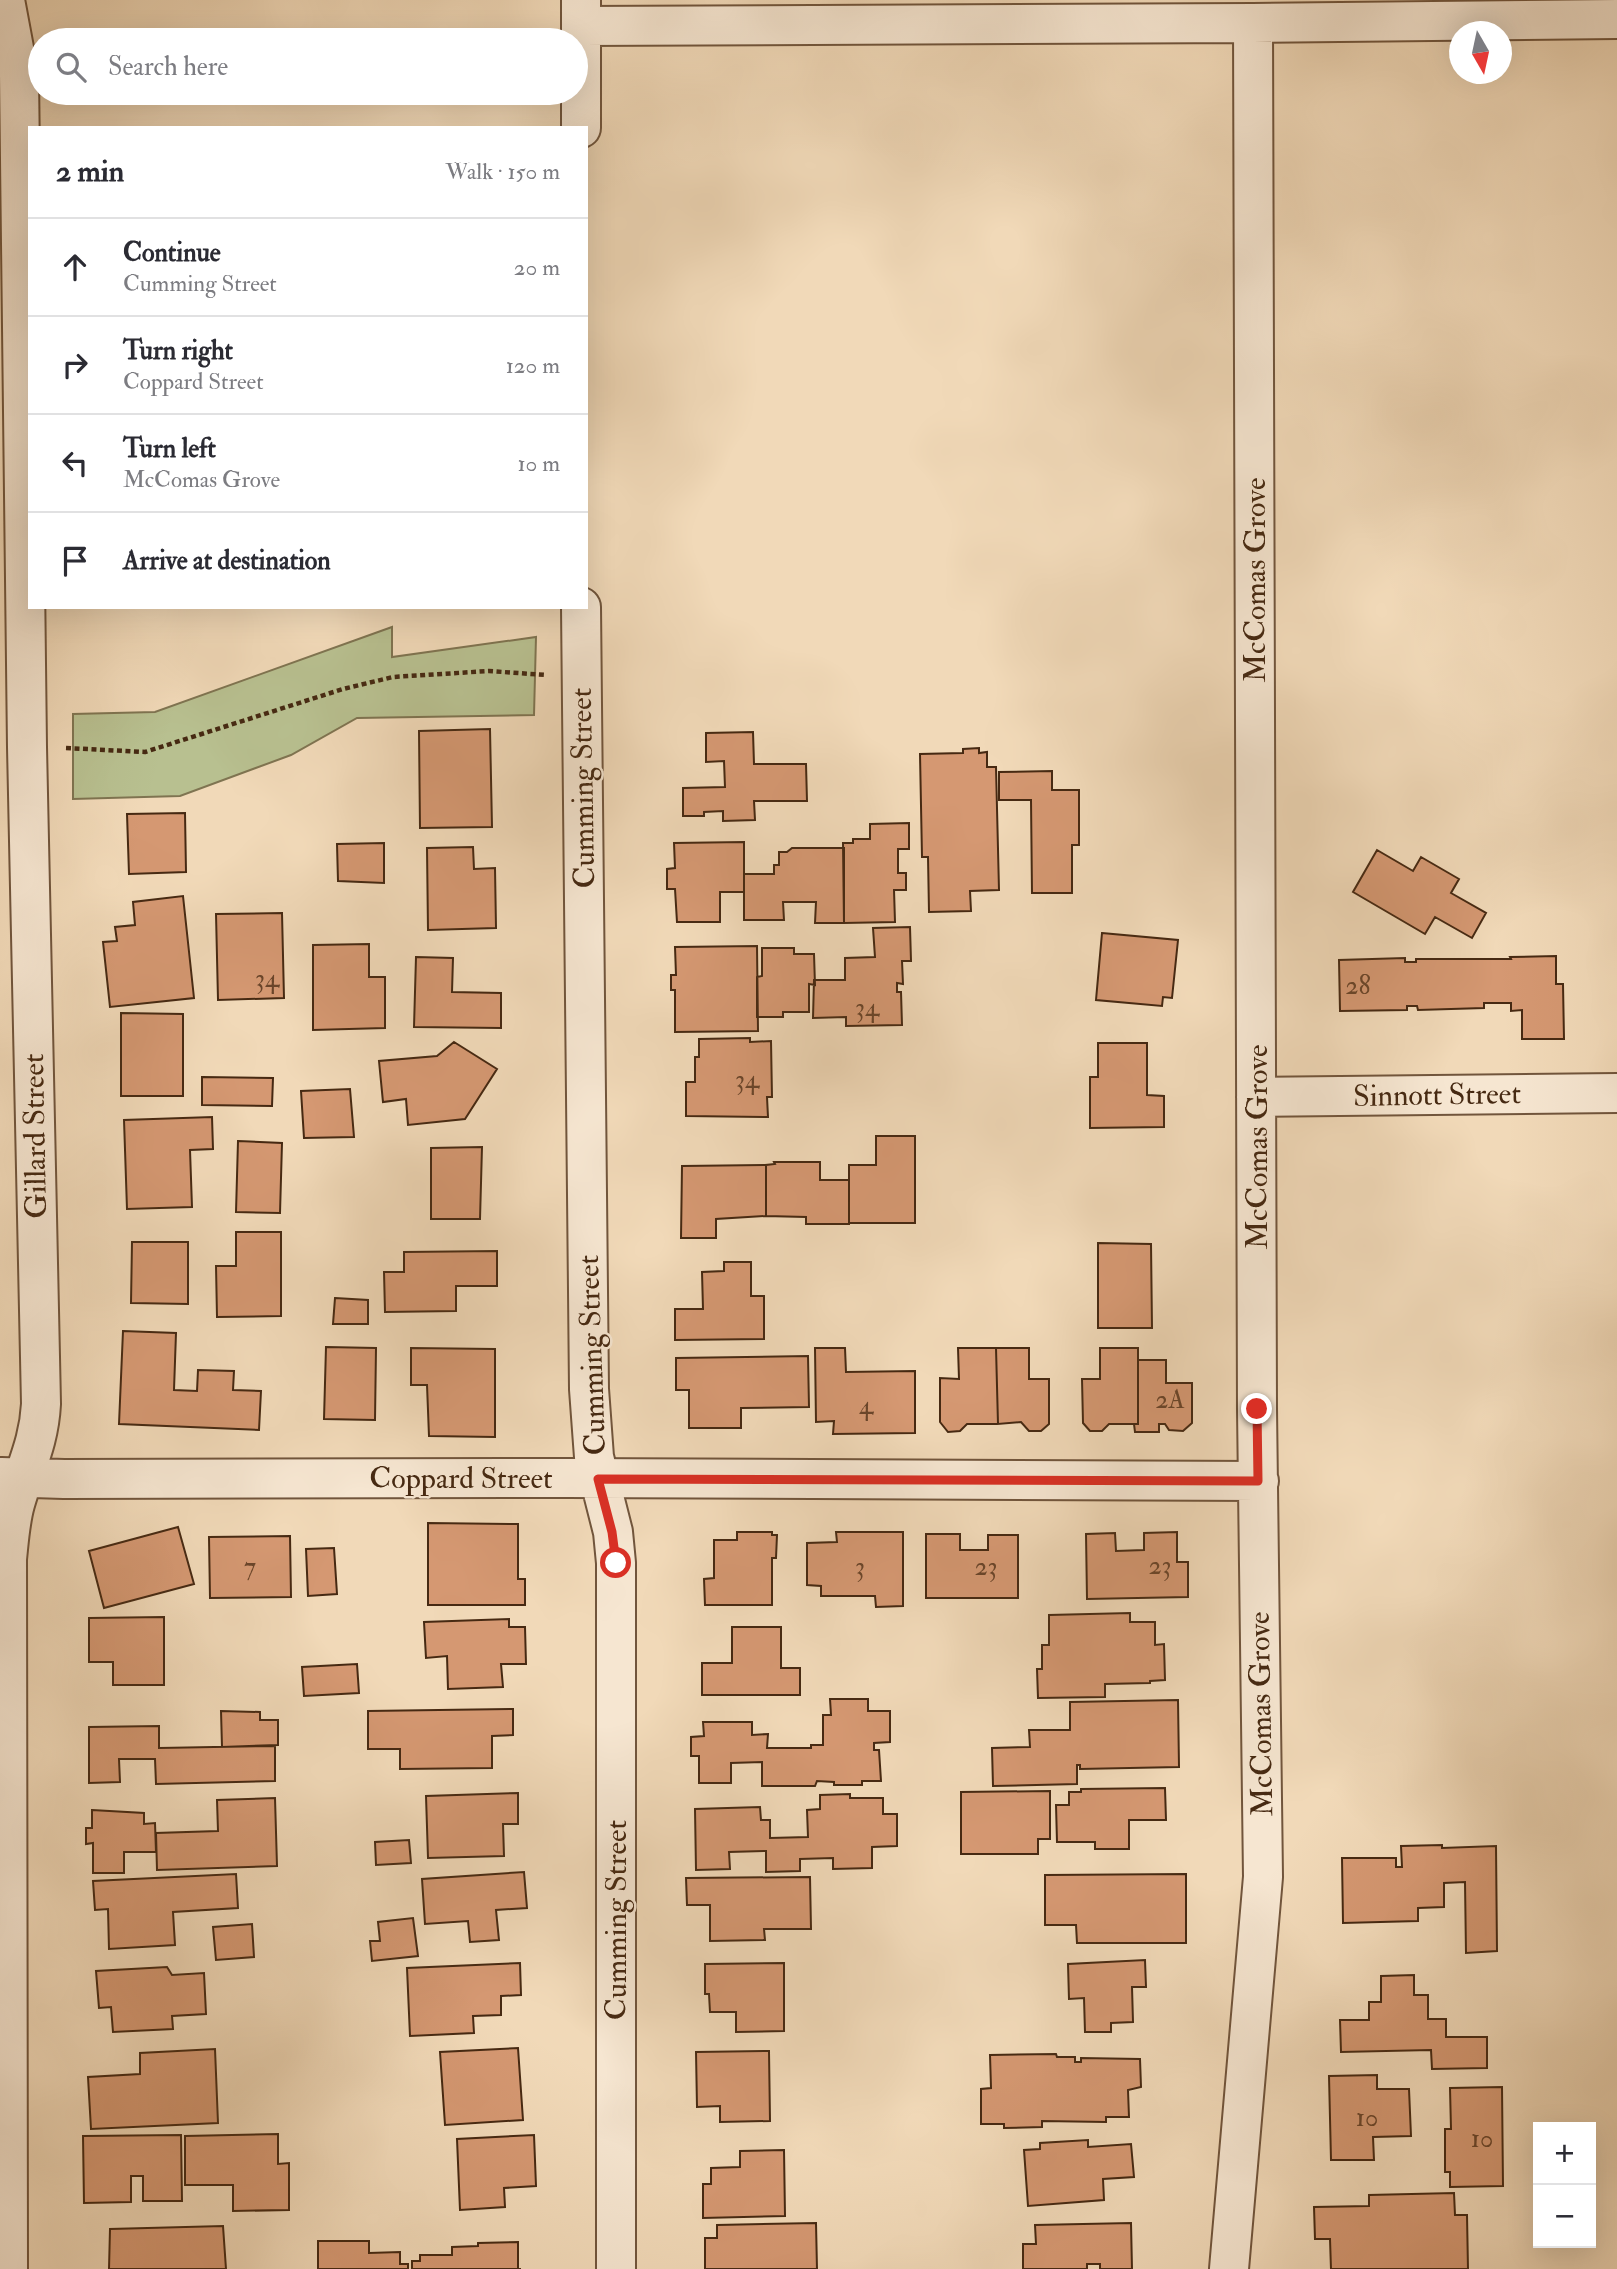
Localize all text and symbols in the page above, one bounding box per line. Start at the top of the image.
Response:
north arrow [1449,21,1512,84]
search box [28,28,588,105]
icon: search [52,48,90,86]
text: Search here [108,51,228,83]
text: 2 min [56,153,124,190]
text: Walk · 150 m [446,157,560,186]
text: Continue [123,237,221,269]
icon: ahead [56,248,94,286]
text: 20 m [514,253,560,282]
text: Cumming Street [123,269,277,298]
text: Turn right [123,335,233,367]
icon: right [56,346,94,384]
text: 120 m [506,351,560,380]
text: Coppard Street [123,367,264,396]
text: Turn left [123,433,216,465]
icon: left [56,444,94,482]
text: 10 m [517,449,560,478]
text: McComas Grove [123,465,280,494]
street label: McComas Grove [1237,478,1274,682]
icon: arrive [56,542,94,580]
text: Arrive at destination [123,545,331,577]
street label: Cumming Street [563,687,603,889]
house number: 34 [255,963,280,995]
house number: 28 [1345,970,1371,1002]
house number: 34 [855,992,880,1024]
street label: McComas Grove [1239,1045,1276,1249]
street label: Gillard Street [15,1053,55,1219]
house number: 34 [735,1064,760,1096]
street label: Sinnott Street [1353,1075,1522,1115]
street label: Cumming Street [570,1254,614,1456]
house number: 2A [1155,1384,1185,1416]
house number: 4 [859,1390,874,1422]
route end [1241,1393,1272,1424]
street label: Coppard Street [369,1460,553,1497]
route start [600,1547,631,1578]
house number: 23 [1148,1550,1172,1582]
house number: 7 [244,1551,256,1583]
house number: 3 [855,1551,865,1583]
house number: 23 [974,1551,998,1583]
street label: McComas Grove [1241,1611,1281,1817]
street label: Cumming Street [598,1819,635,2020]
house number: 10 [1356,2102,1378,2134]
map controls [1533,2122,1596,2248]
button: + [1533,2122,1596,2185]
house number: 10 [1471,2123,1493,2155]
button: − [1533,2185,1596,2248]

